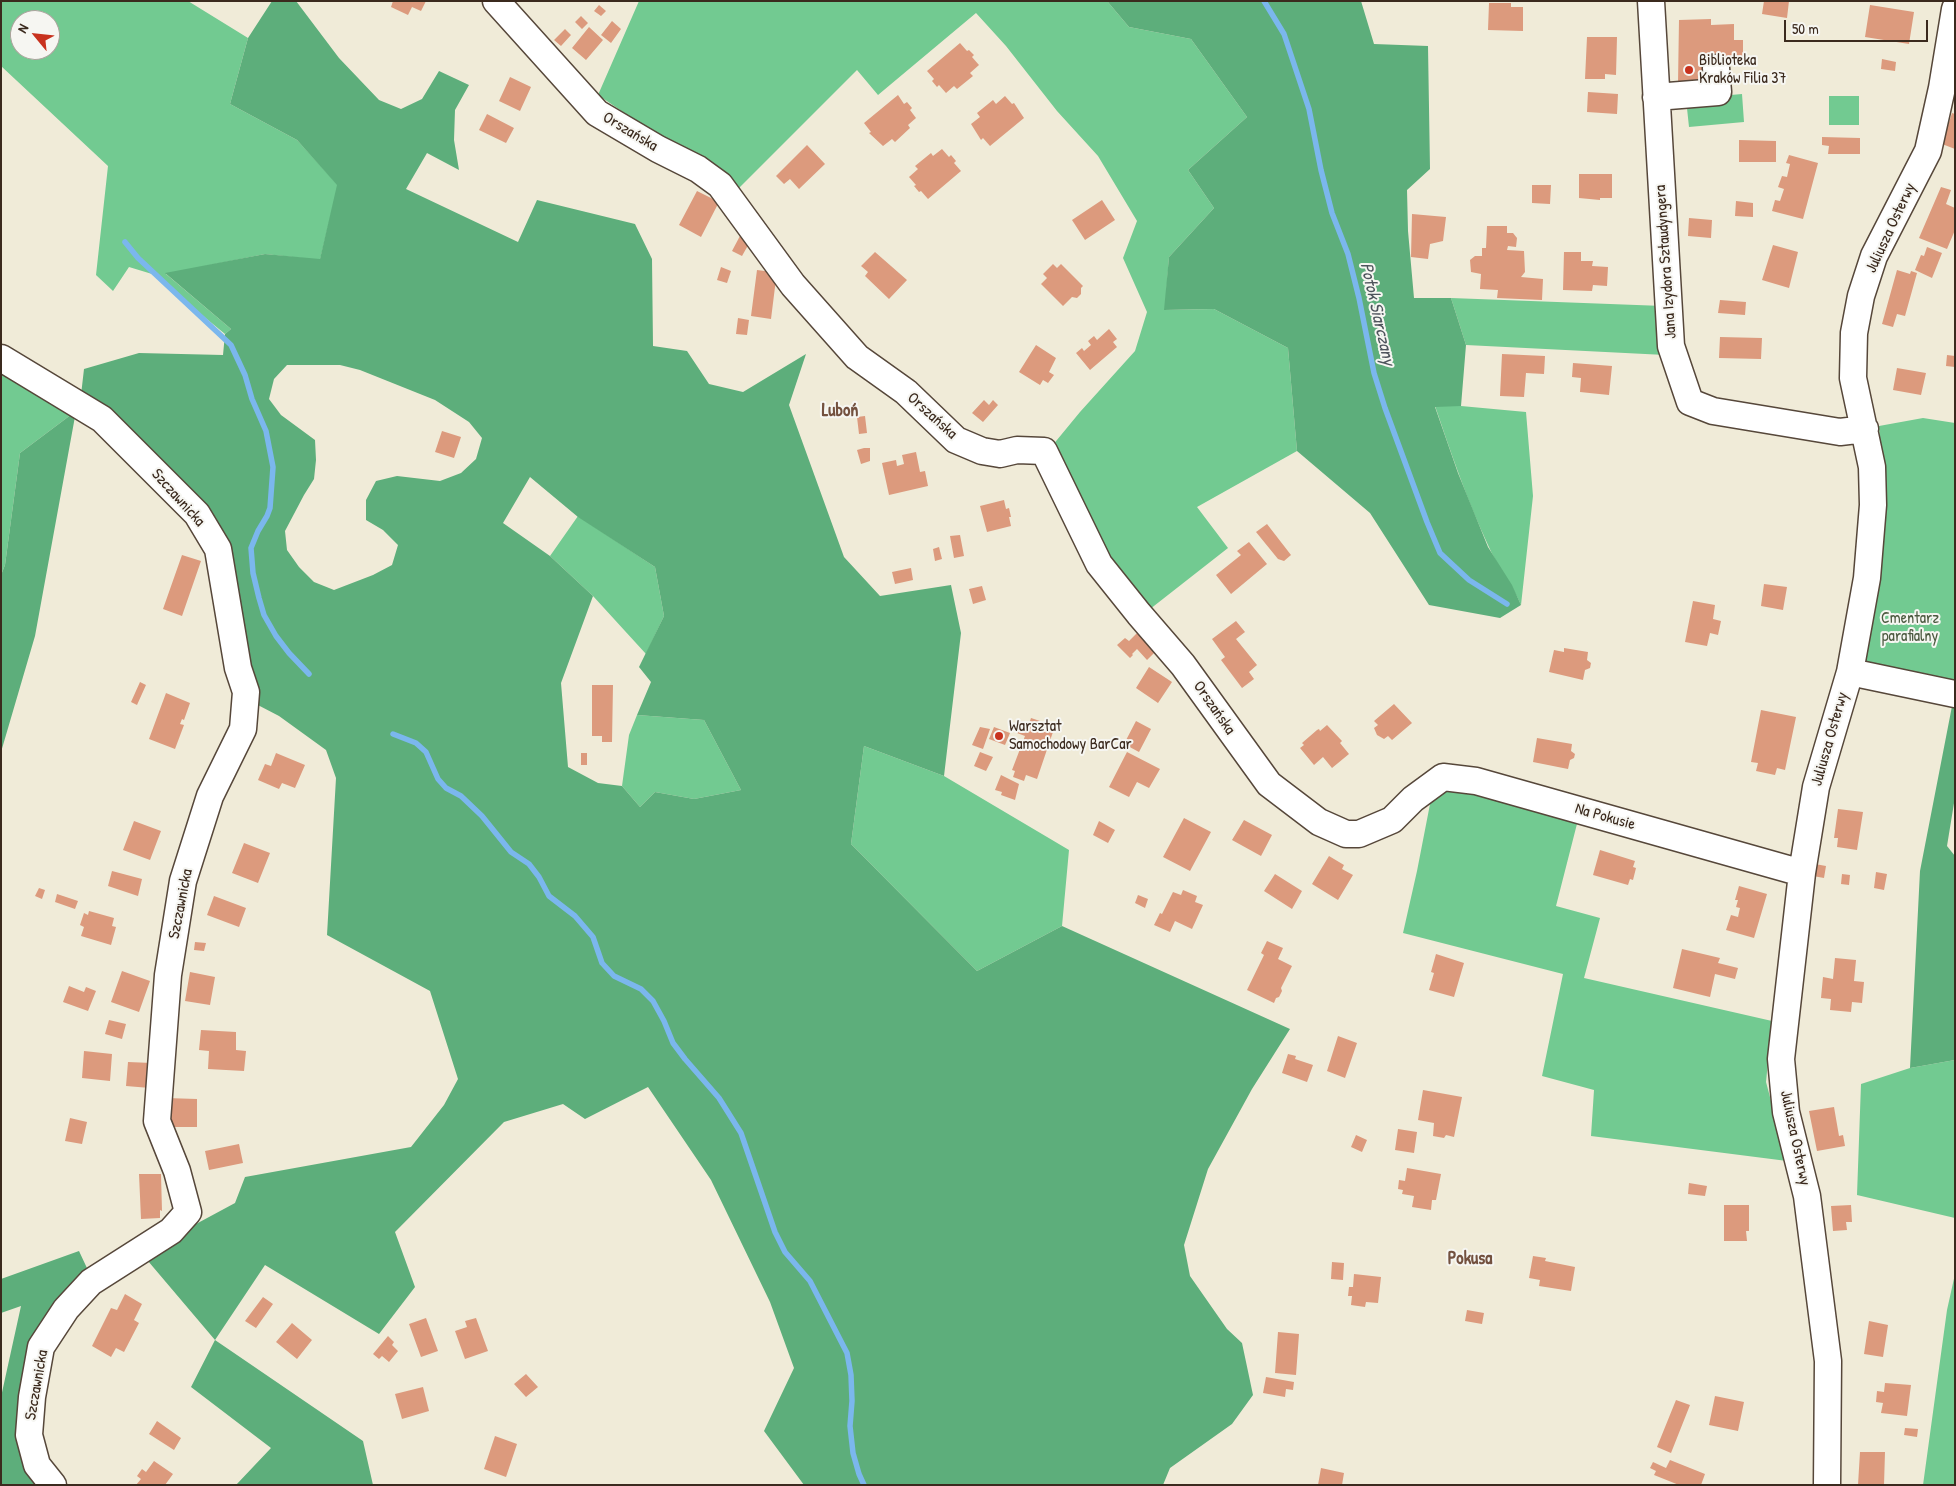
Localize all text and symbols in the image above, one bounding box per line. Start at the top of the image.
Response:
north arrow [10,10,60,60]
scale bar [1786,10,1930,42]
text: 50 m [1792,18,1819,39]
text: N [12,20,32,36]
place label: Biblioteka Kraków Filia 37 [1699,51,1786,89]
marker: Biblioteka Kraków Filia 37 [1683,64,1695,76]
street label: Orszańska [599,108,661,156]
street label: Juliusza Osterwy [1862,180,1920,276]
street label: Jana Izydora Sztaudyngera [1651,184,1681,340]
water label: Potok Siarczany [1355,261,1399,367]
street label: Orszańska [903,389,961,443]
district label: Luboń [822,400,858,422]
street label: Szczawnicka [147,465,209,531]
park label: Cmentarz parafialny [1881,609,1939,647]
street label: Orszańska [1189,678,1239,738]
street label: Juliusza Osterwy [1807,690,1853,788]
place label: Warsztat Samochodowy BarCar [1009,717,1132,755]
marker: Warsztat Samochodowy BarCar [993,730,1005,742]
street label: Na Pokusie [1573,799,1637,835]
street label: Szczawnicka [165,867,197,941]
street label: Juliusza Osterwy [1776,1089,1814,1187]
district label: Pokusa [1448,1248,1492,1270]
street label: Szczawnicka [21,1348,53,1422]

